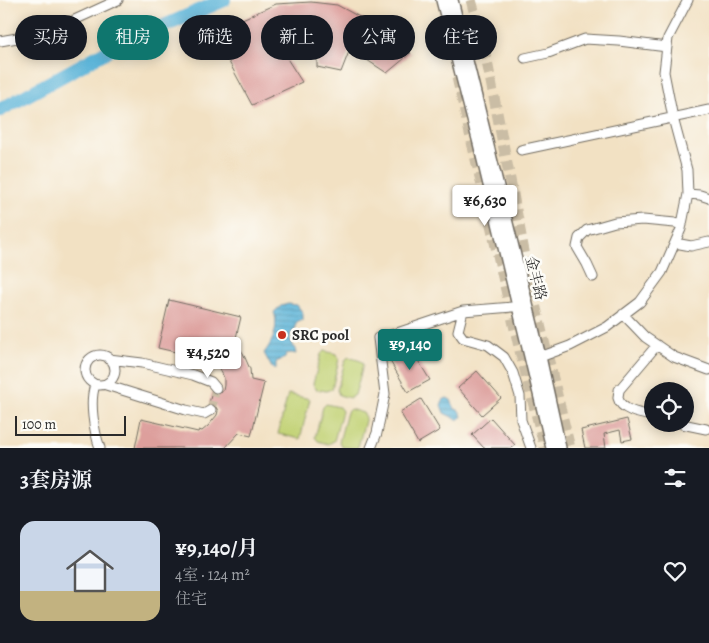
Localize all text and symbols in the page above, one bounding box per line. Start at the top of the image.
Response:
chip: 买房 [15,15,87,60]
chip: 租房 [97,15,169,60]
chip: 筛选 [179,15,251,60]
chip: 新上 [261,15,333,60]
chip: 公寓 [343,15,415,60]
chip: 住宅 [425,15,497,60]
pin: ¥6,630 [444,184,526,227]
text: ¥6,630 [463,190,507,212]
street label: 金丰路 [521,254,551,302]
place label: SRC pool [292,325,349,345]
pin: ¥9,140 [369,328,451,371]
marker: SRC pool [276,329,288,341]
text: ¥9,140 [389,334,431,356]
pin: ¥4,520 [167,336,249,379]
text: ¥4,520 [186,342,230,364]
map controls [644,382,694,432]
button: locate [644,382,694,432]
scale bar [15,413,126,436]
text: 100 m [22,415,56,434]
icon: filters [661,464,689,492]
text: 3套房源 [20,466,92,494]
text: ¥9,140/月 [175,534,258,562]
icon: home [60,541,120,601]
icon: heart [661,557,689,585]
text: 4室 · 124 m² [175,564,250,586]
text: 住宅 [175,588,207,610]

